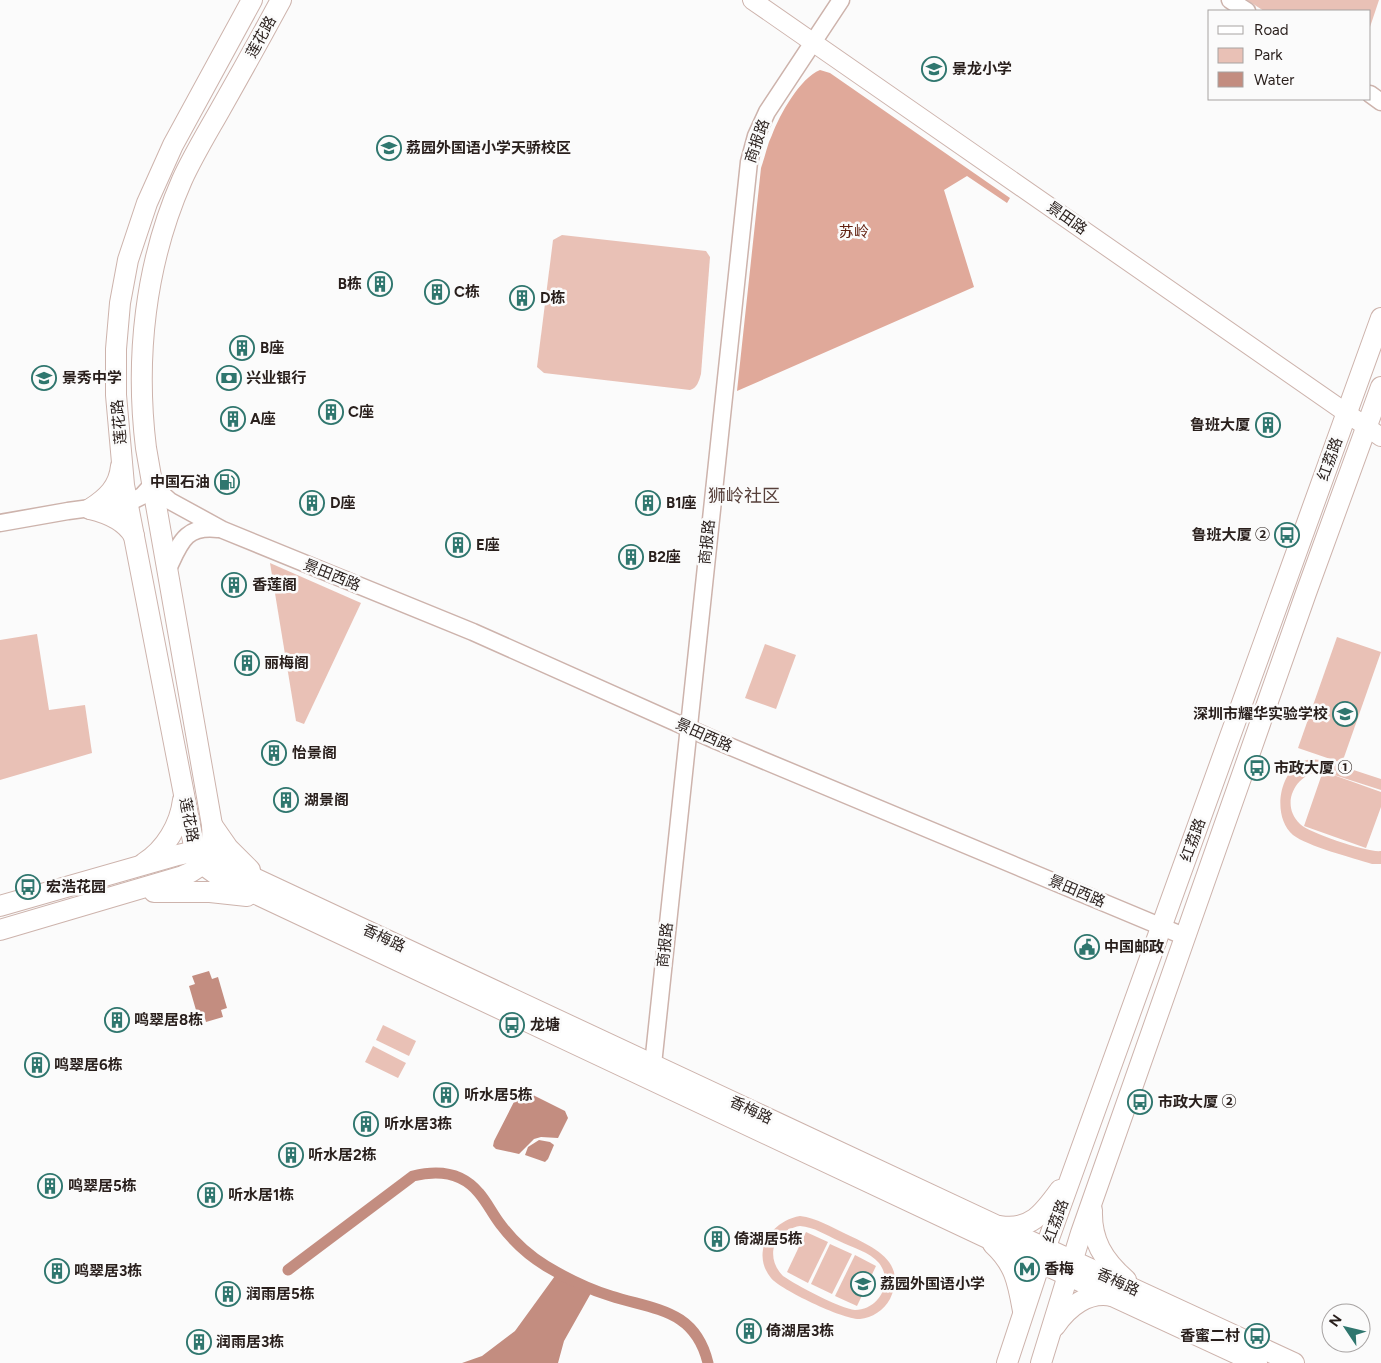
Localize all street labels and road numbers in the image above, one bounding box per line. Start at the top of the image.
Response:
street label: 莲花路 [242,13,280,61]
street label: 商报路 [741,117,773,165]
street label: 景田路 [1043,198,1091,238]
street label: 莲花路 [108,399,130,445]
street label: 红荔路 [1314,435,1346,483]
street label: 商报路 [696,519,718,565]
street label: 景田西路 [301,555,363,595]
street label: 景田西路 [673,715,735,755]
street label: 莲花路 [176,796,202,844]
street label: 红荔路 [1177,816,1209,864]
street label: 景田西路 [1046,871,1108,911]
street label: 香梅路 [360,920,408,956]
street label: 商报路 [654,922,676,968]
street label: 香梅路 [727,1092,775,1128]
street label: 红荔路 [1040,1197,1072,1245]
street label: 香梅路 [1094,1264,1142,1300]

